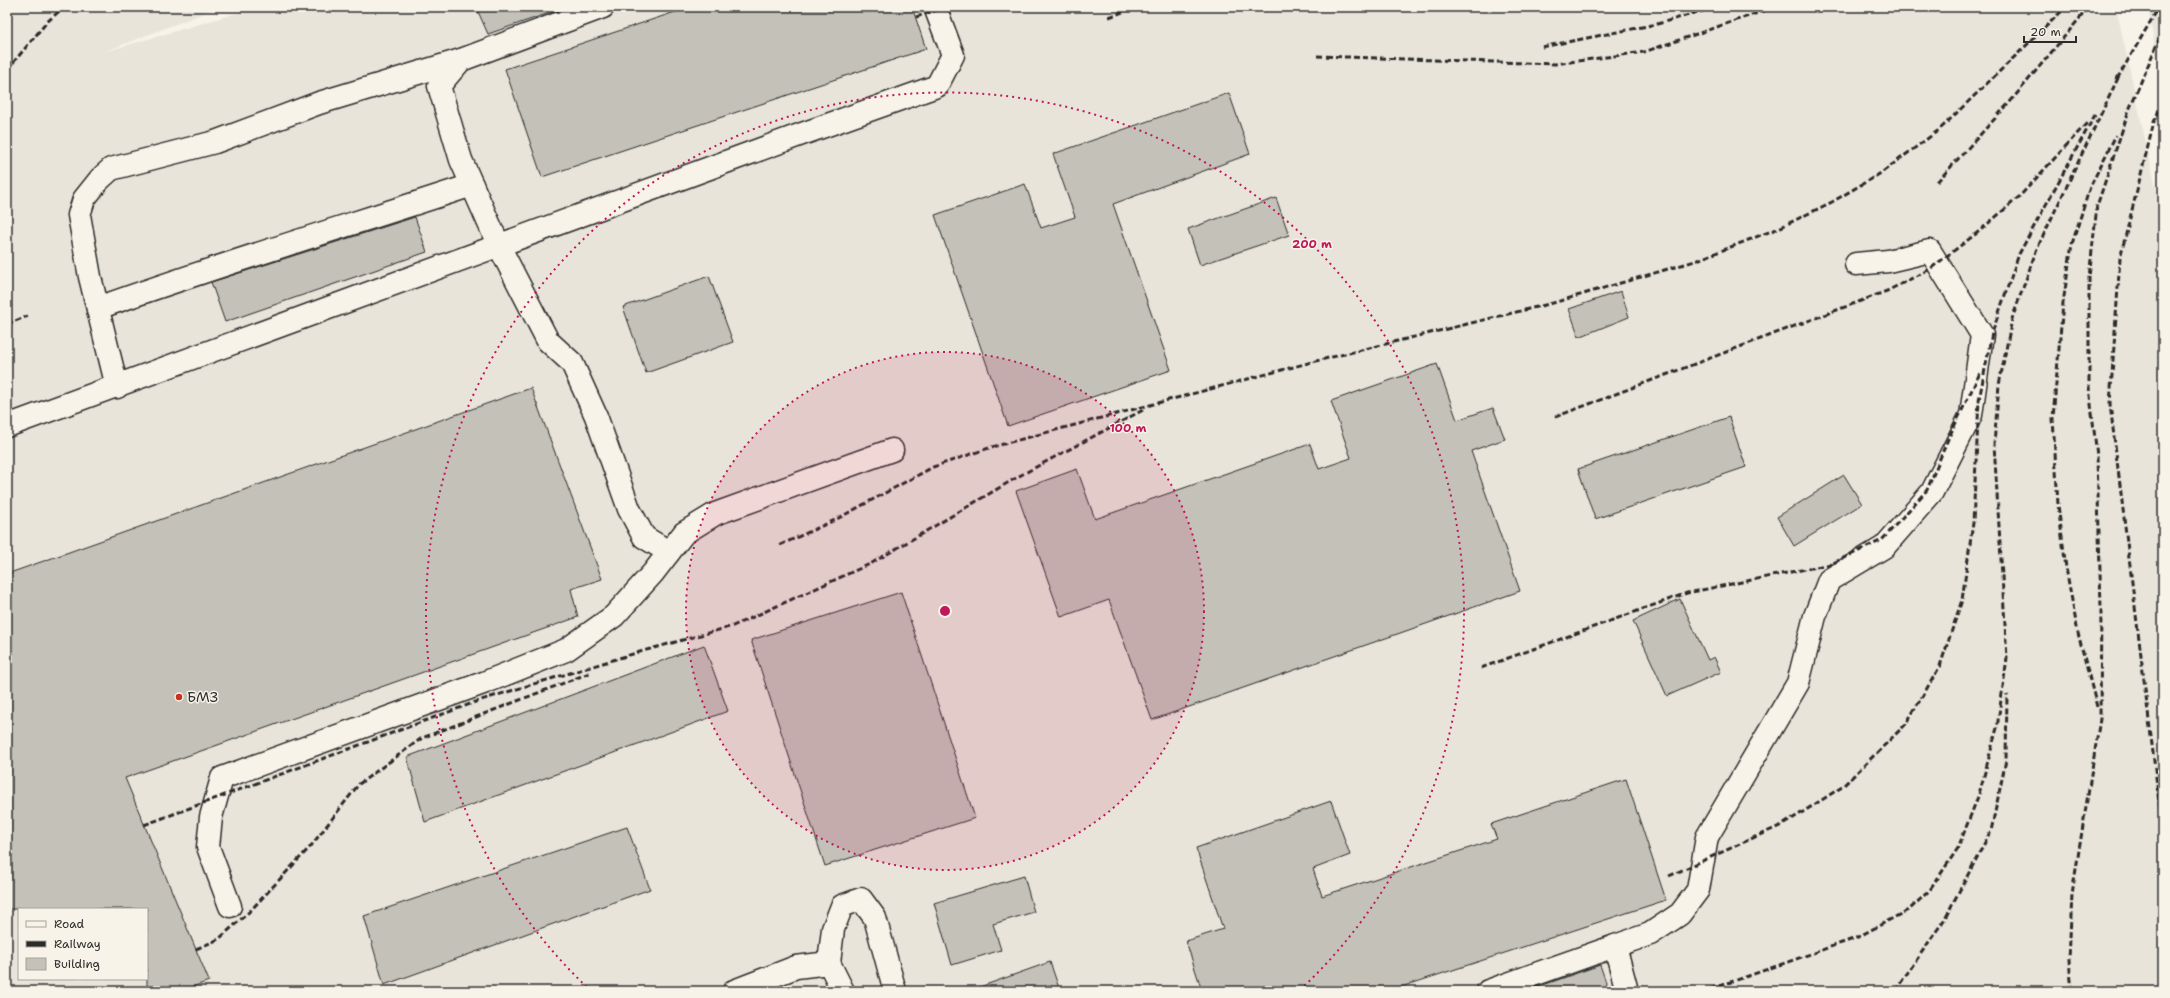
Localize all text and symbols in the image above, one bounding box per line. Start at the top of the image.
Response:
scale bar [2024,18,2076,44]
text: 20 m [2030,24,2061,40]
text: 200 m [1292,236,1332,252]
text: 100 m [1110,420,1147,436]
centre of rings [938,604,952,618]
place label: БМЗ [187,688,218,706]
marker: БМЗ [174,692,184,702]
legend [18,908,148,980]
text: Road [54,916,85,932]
text: Railway [54,936,101,952]
text: Building [54,956,100,972]

